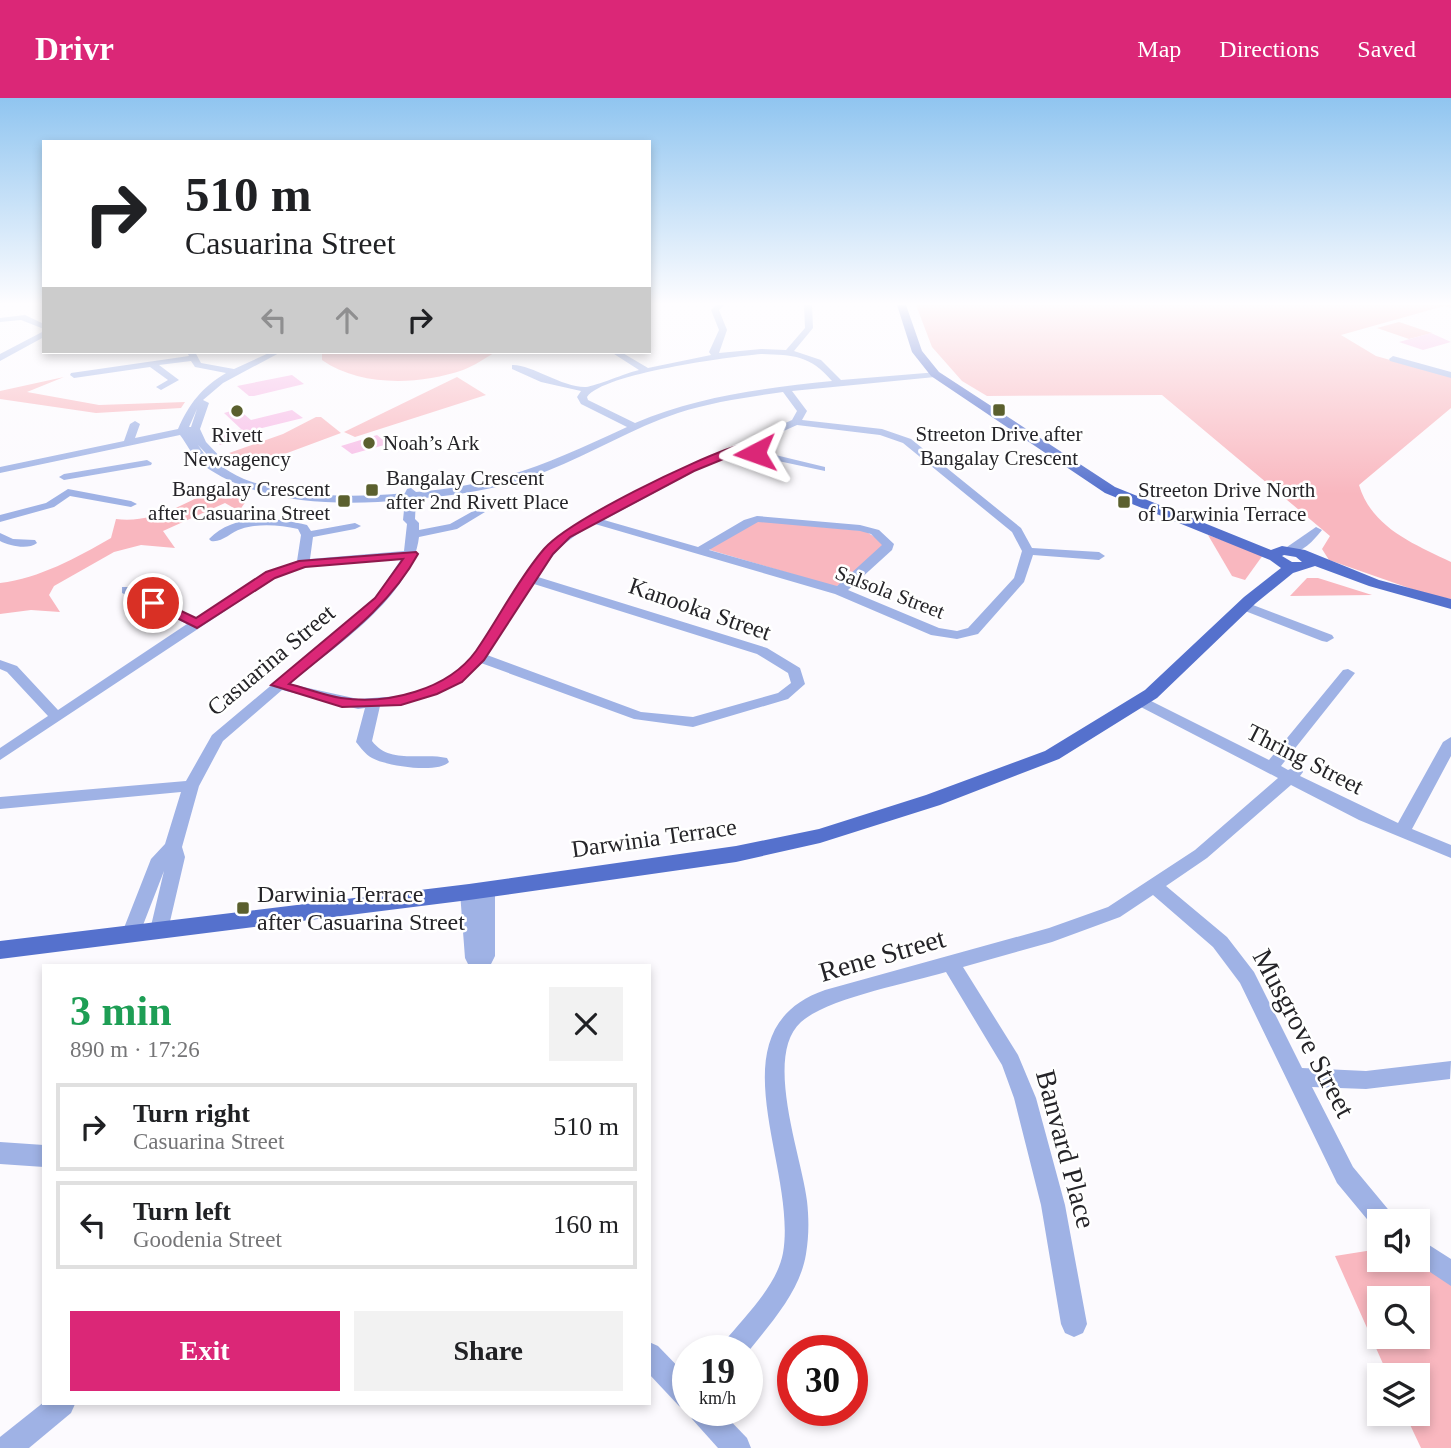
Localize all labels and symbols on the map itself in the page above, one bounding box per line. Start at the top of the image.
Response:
marker: Streeton Drive after Bangalay Crescent [991,402,1007,418]
marker: Rivett Newsagency [229,403,245,419]
position arrow [718,416,792,490]
place label: Streeton Drive after Bangalay Crescent [916,422,1082,470]
place label: Rivett Newsagency [183,423,291,471]
place label: Noah’s Ark [383,431,480,455]
marker: Noah’s Ark [361,435,377,451]
place label: Bangalay Crescent after 2nd Rivett Place [386,466,569,514]
place label: Bangalay Crescent after Casuarina Street [148,477,330,525]
place label: Streeton Drive North of Darwinia Terrace [1138,478,1316,526]
marker: Bangalay Crescent after 2nd Rivett Place [364,482,380,498]
marker: Bangalay Crescent after Casuarina Street [336,493,352,509]
marker: Streeton Drive North of Darwinia Terrace [1116,494,1132,510]
street label: Salsola Street [832,560,948,624]
pin [123,573,183,633]
street label: Kanooka Street [626,573,775,646]
street label: Casuarina Street [202,599,340,721]
street label: Thring Street [1242,719,1368,800]
street label: Darwinia Terrace [570,814,738,862]
place label: Darwinia Terrace after Casuarina Street [257,881,465,935]
marker: Darwinia Terrace after Casuarina Street [235,900,251,916]
street label: Rene Street [815,922,949,988]
street label: Musgrove Street [1247,944,1361,1123]
street label: Banvard Place [1030,1067,1102,1231]
speed limit sign: 30 [777,1335,868,1426]

